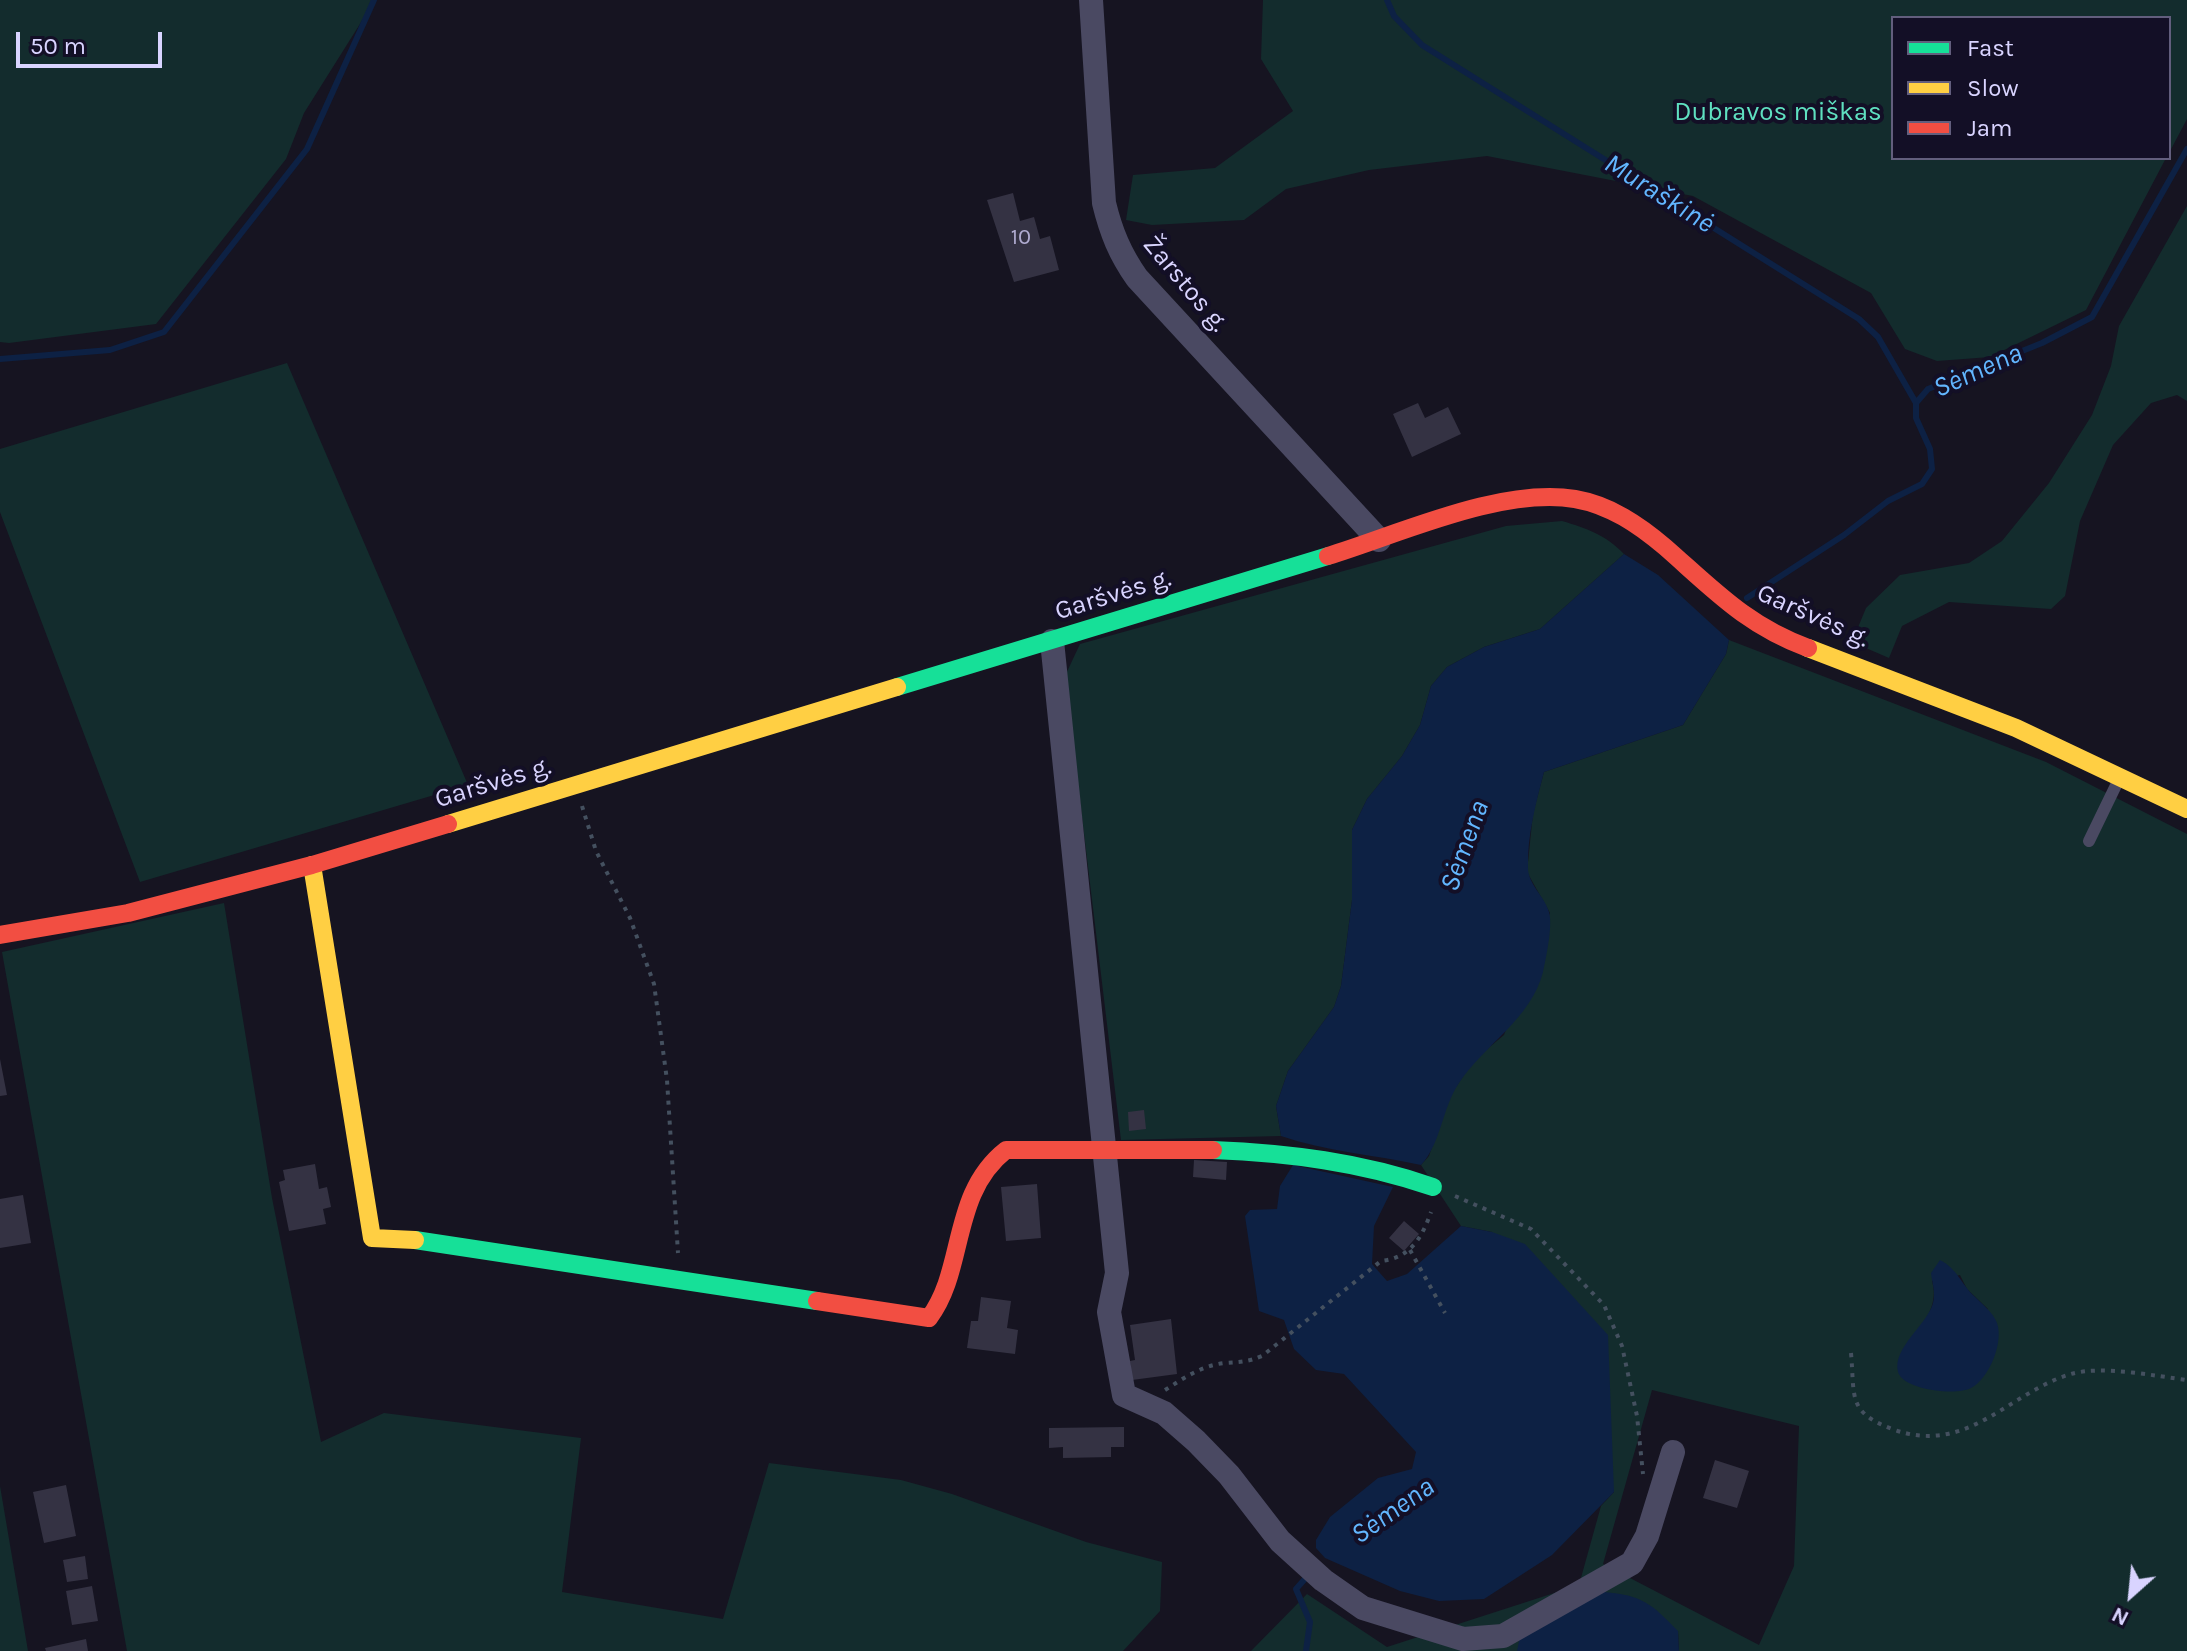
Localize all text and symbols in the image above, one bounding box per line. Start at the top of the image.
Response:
scale bar [20,16,166,66]
legend [1891,16,2171,160]
text: 50 m [30,32,86,60]
text: Fast [1967,34,2014,62]
text: Slow [1967,74,2019,102]
park label: Dubravos miškas [1674,97,1882,129]
text: Jam [1967,114,2012,142]
water label: Muraškinė [1598,147,1720,241]
house number: 10 [1011,225,1031,251]
street label: Žarstos g. [1136,230,1234,338]
water label: Sėmena [1928,337,2028,405]
street label: Garšvės g. [1051,563,1175,627]
street label: Garšvės g. [1752,577,1874,655]
street label: Garšvės g. [431,751,555,815]
water label: Sėmena [1433,796,1497,896]
water label: Sėmena [1345,1470,1441,1552]
north arrow [2091,1555,2171,1635]
text: N [2107,1601,2133,1632]

